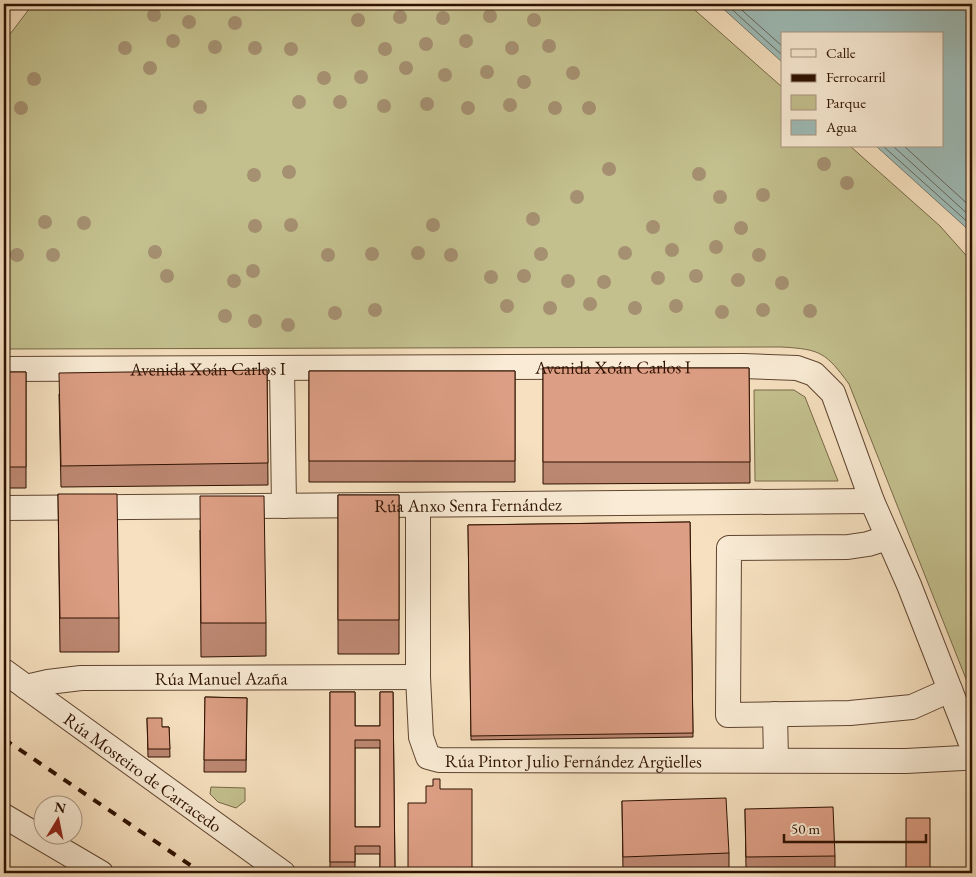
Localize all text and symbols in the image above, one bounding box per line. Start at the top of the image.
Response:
legend [781,32,944,148]
text: Calle [826,43,856,62]
text: Ferrocarril [826,67,886,86]
text: Parque [826,93,866,112]
text: Agua [825,117,857,136]
street label: Avenida Xoán Carlos I [534,355,691,378]
street label: Avenida Xoán Carlos I [129,356,286,380]
street label: Rúa Anxo Senra Fernández [374,492,562,517]
street label: Rúa Manuel Azaña [155,666,289,689]
street label: Rúa Mosteiro de Carracedo [60,707,227,837]
street label: Rúa Pintor Julio Fernández Argüelles [445,749,702,772]
north arrow [32,794,82,844]
text: N [53,797,68,817]
scale bar [784,812,926,844]
text: 50 m [791,819,820,838]

